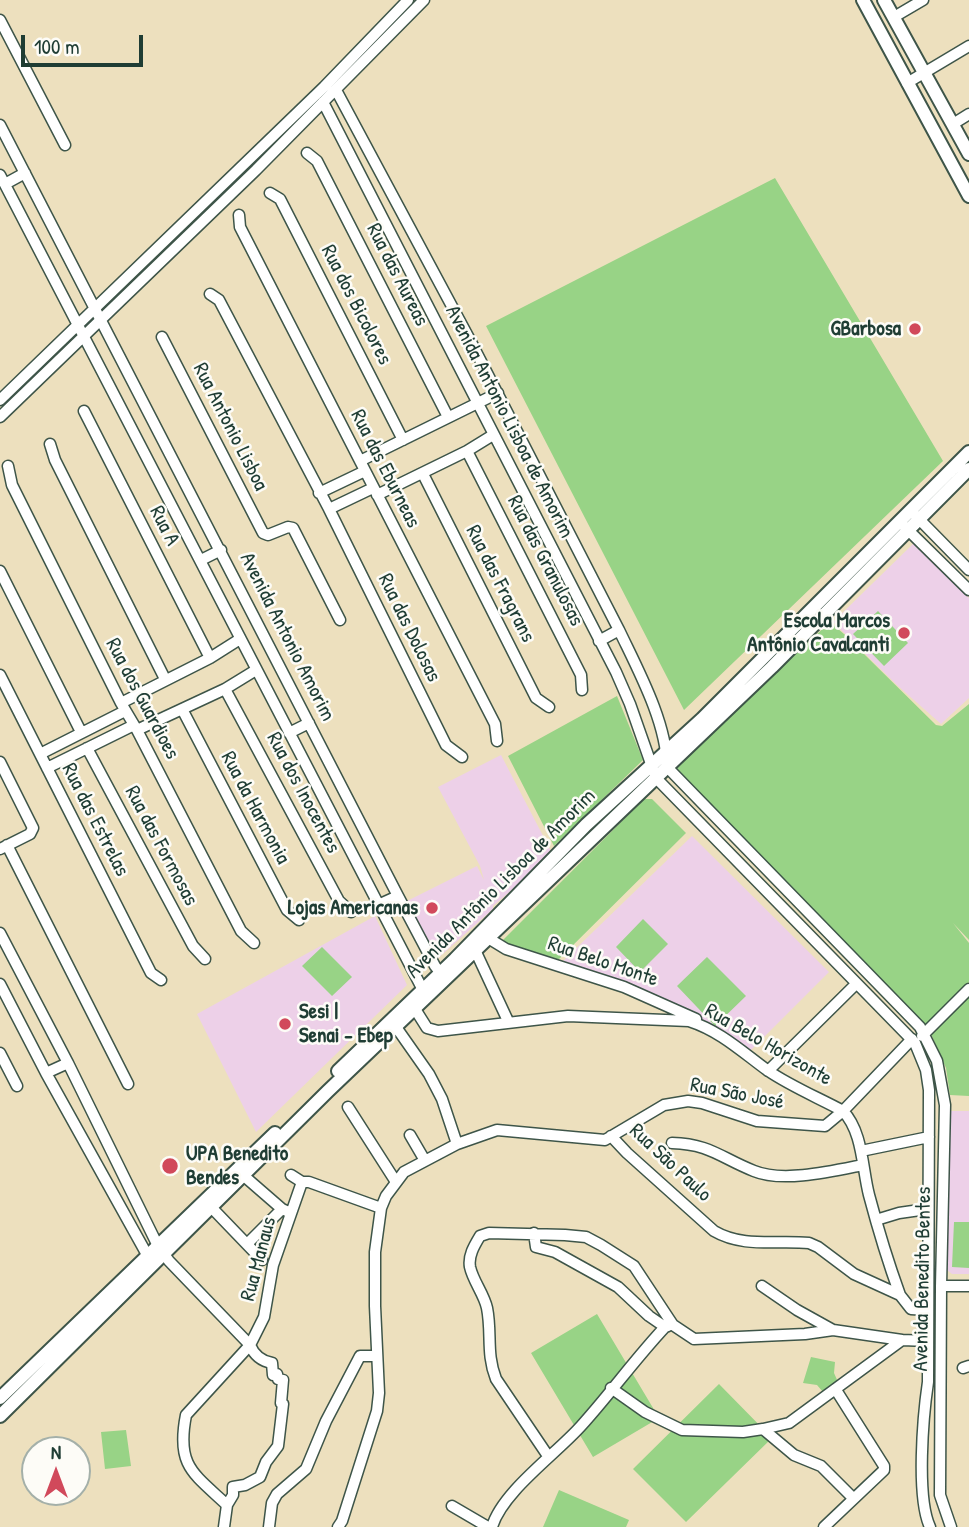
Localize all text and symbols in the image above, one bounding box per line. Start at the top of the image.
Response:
scale bar [24,21,147,65]
text: 100 m [34,32,80,61]
street label: Rua das Aureas [360,219,434,331]
street label: Rua dos Bicolores [315,241,397,369]
street label: Avenida Antonio Lisboa de Amorim [439,302,579,542]
place label: GBarbosa [831,316,901,342]
marker: GBarbosa [907,321,923,337]
street label: Rua Antonio Lisboa [187,359,273,495]
street label: Rua das Eburneas [345,406,425,532]
street label: Rua das Granulosas [501,492,589,630]
street label: Rua A [143,502,185,550]
street label: Rua das Fragrans [460,521,540,647]
street label: Avenida Antonio Amorim [234,549,340,725]
street label: Rua das Dolosas [372,570,446,686]
place label: Escola Marcos Antônio Cavalcanti [747,608,890,658]
marker: Escola Marcos Antônio Cavalcanti [896,625,912,641]
street label: Rua dos Guardioes [100,634,184,764]
street label: Rua dos Inocentes [261,728,345,858]
street label: Rua da Harmonia [215,748,295,868]
street label: Rua das Estrelas [56,759,134,881]
street label: Rua das Formosas [119,782,203,910]
street label: Avenida Antônio Lisboa de Amorim [401,784,601,984]
place label: Lojas Americanas [288,895,418,921]
marker: Lojas Americanas [424,900,440,916]
street label: Rua Belo Monte [545,931,661,993]
street label: Rua Belo Horizonte [700,998,836,1092]
place label: Sesi | Senai - Ebep [299,999,393,1049]
marker: Sesi | Senai - Ebep [277,1016,293,1032]
street label: Rua São José [688,1073,786,1115]
street label: Rua São Paulo [624,1119,716,1207]
place label: UPA Benedito Bendes [186,1141,288,1191]
marker: UPA Benedito Bendes [160,1156,180,1176]
street label: Avenida Benedito Bentes [909,1186,937,1372]
street label: Rua Manaus [236,1214,282,1304]
north arrow [21,1436,91,1506]
text: N [51,1439,61,1465]

